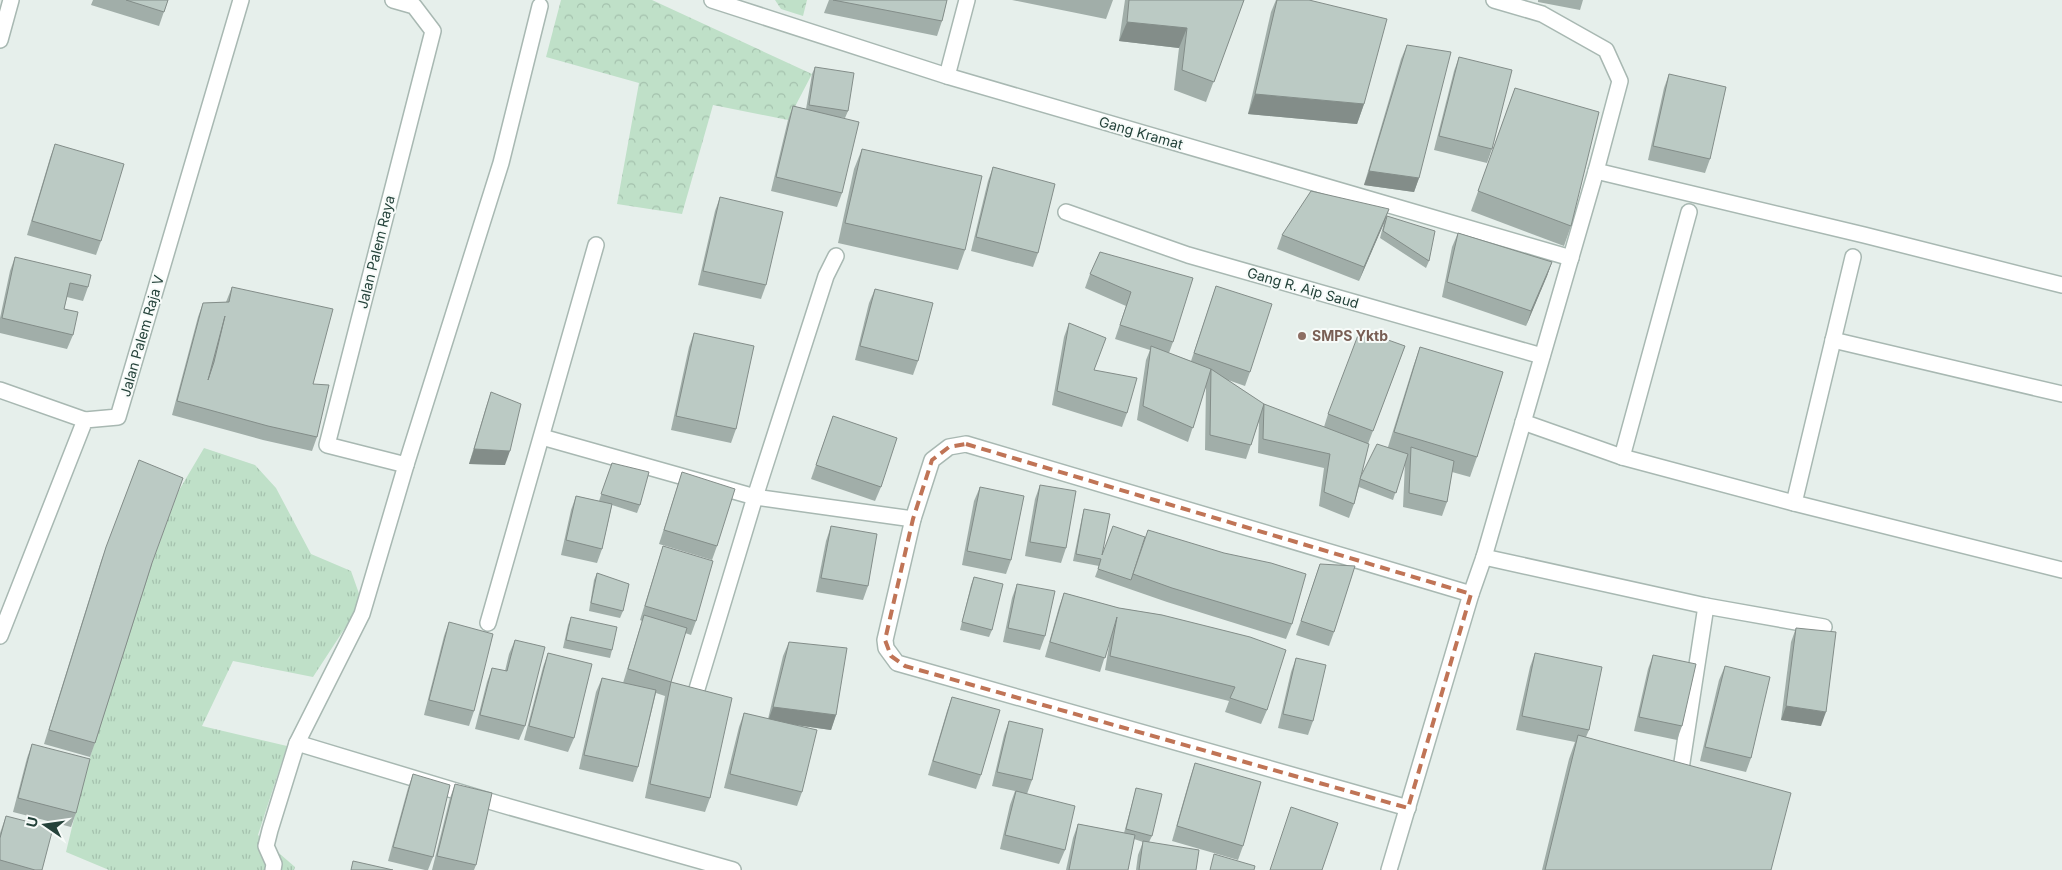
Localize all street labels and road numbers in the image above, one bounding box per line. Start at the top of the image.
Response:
street label: Gang Kramat [1097,112,1185,153]
street label: Jalan Palem Raya [353,193,398,310]
street label: Gang R. Aip Saud [1245,263,1361,312]
street label: Jalan Palem Raja V [116,273,167,399]

